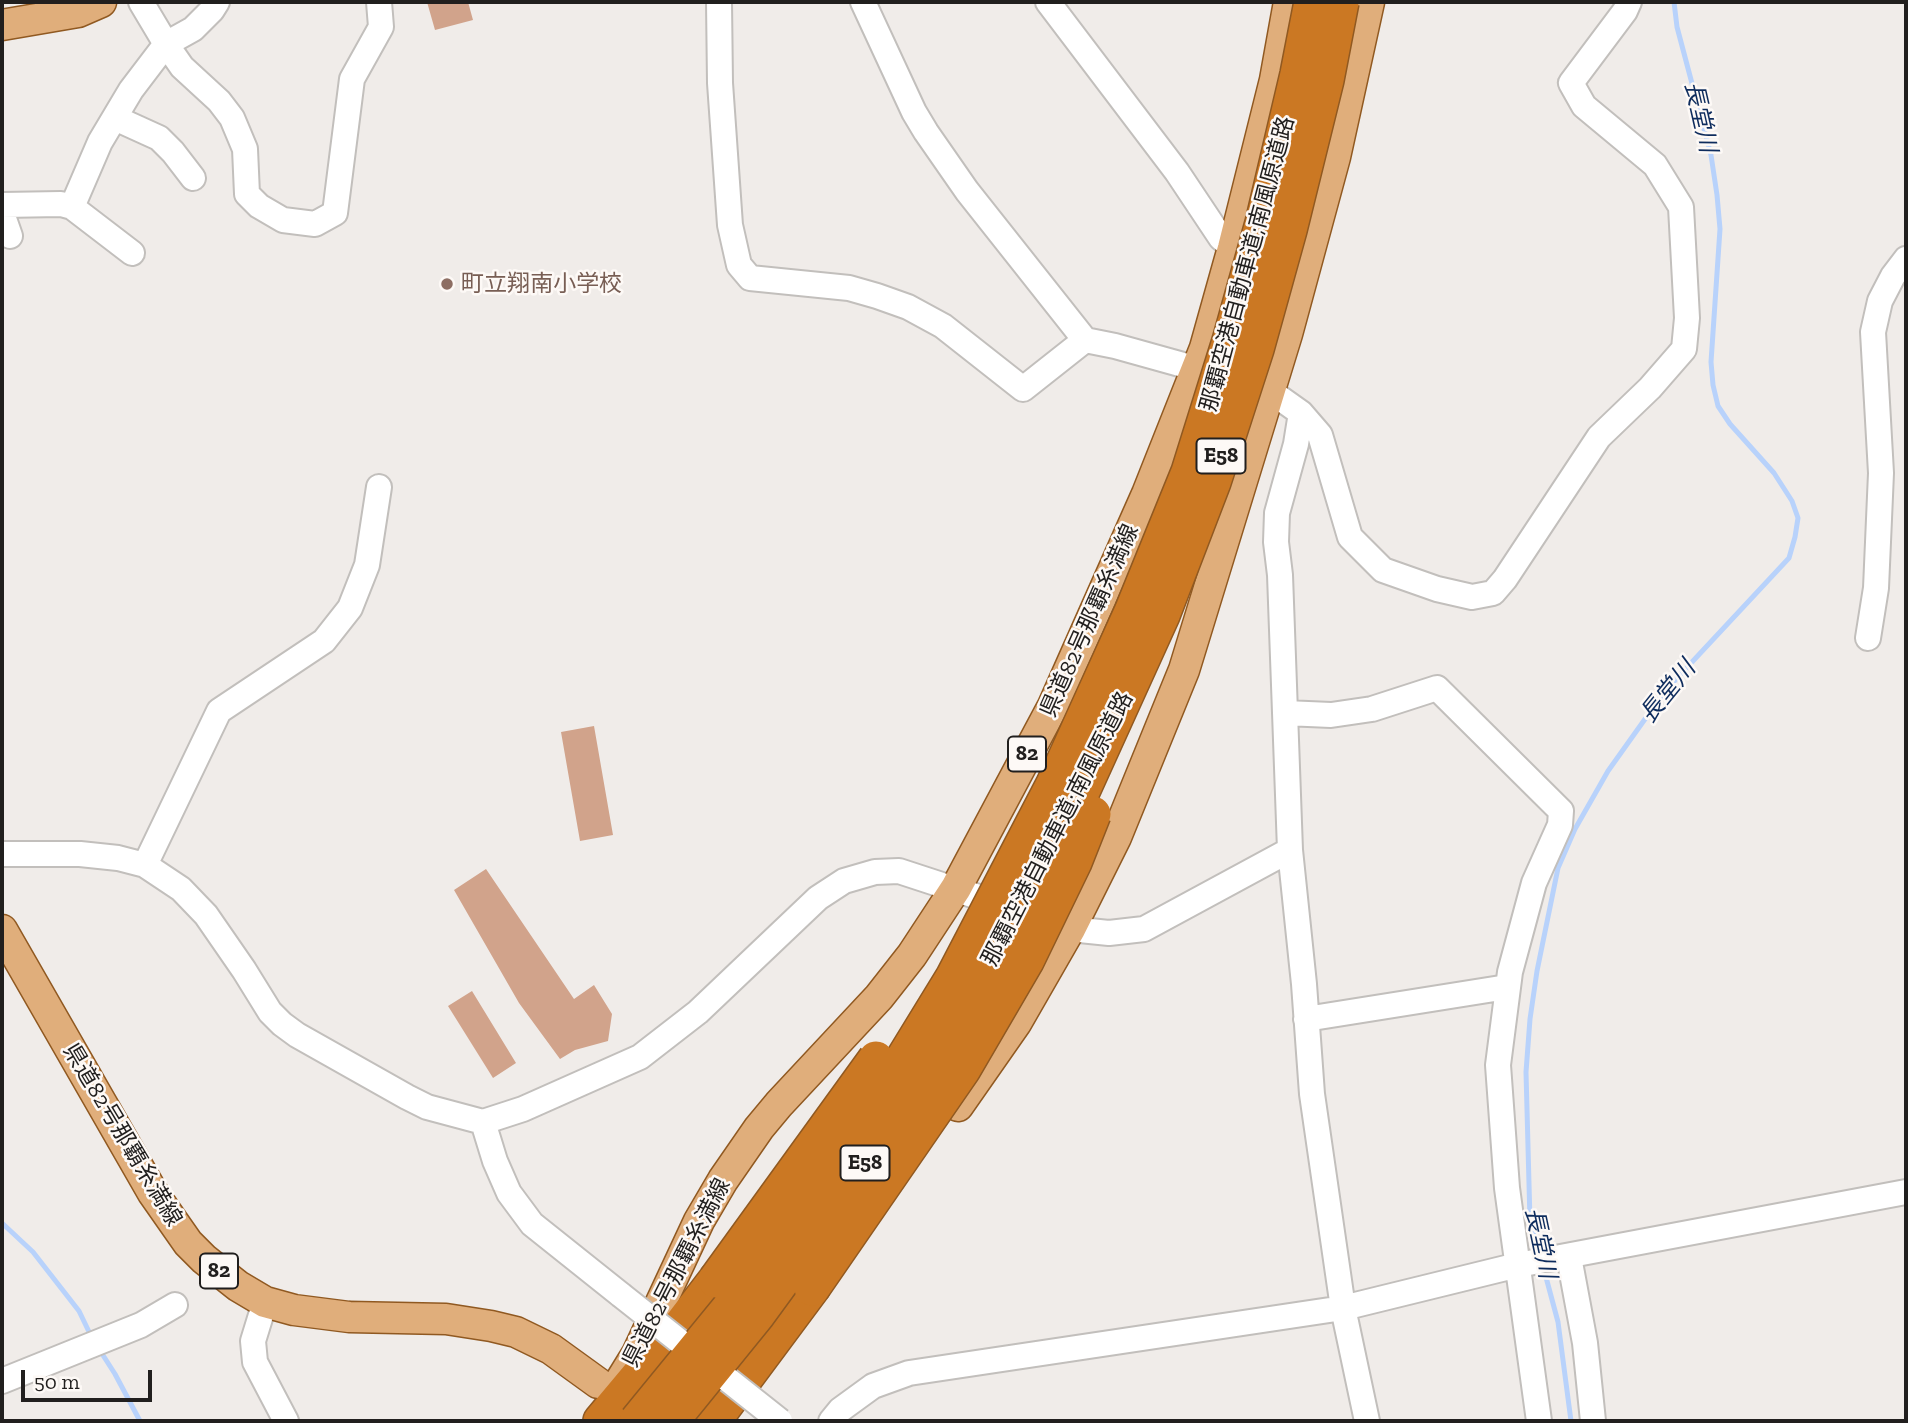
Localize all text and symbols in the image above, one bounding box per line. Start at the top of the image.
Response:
water label: 長堂川 [1678,79,1722,155]
street label: 那覇空港自動車道;南風原道路 [1195,113,1301,415]
place label: 町立翔南小学校 [461,270,622,298]
marker: 町立翔南小学校 [439,276,455,292]
road number: E58 [1196,438,1246,474]
street label: 県道82号那覇糸満線 [1035,520,1145,722]
water label: 長堂川 [1634,655,1702,729]
street label: 那覇空港自動車道;南風原道路 [977,687,1139,971]
road number: 82 [1008,736,1046,772]
street label: 県道82号那覇糸満線 [57,1039,187,1231]
road number: E58 [840,1146,890,1180]
street label: 県道82号那覇糸満線 [617,1174,737,1372]
water label: 長堂川 [1518,1205,1562,1281]
road number: 82 [200,1254,238,1288]
scale bar [24,1356,156,1400]
text: 50 m [34,1369,80,1394]

